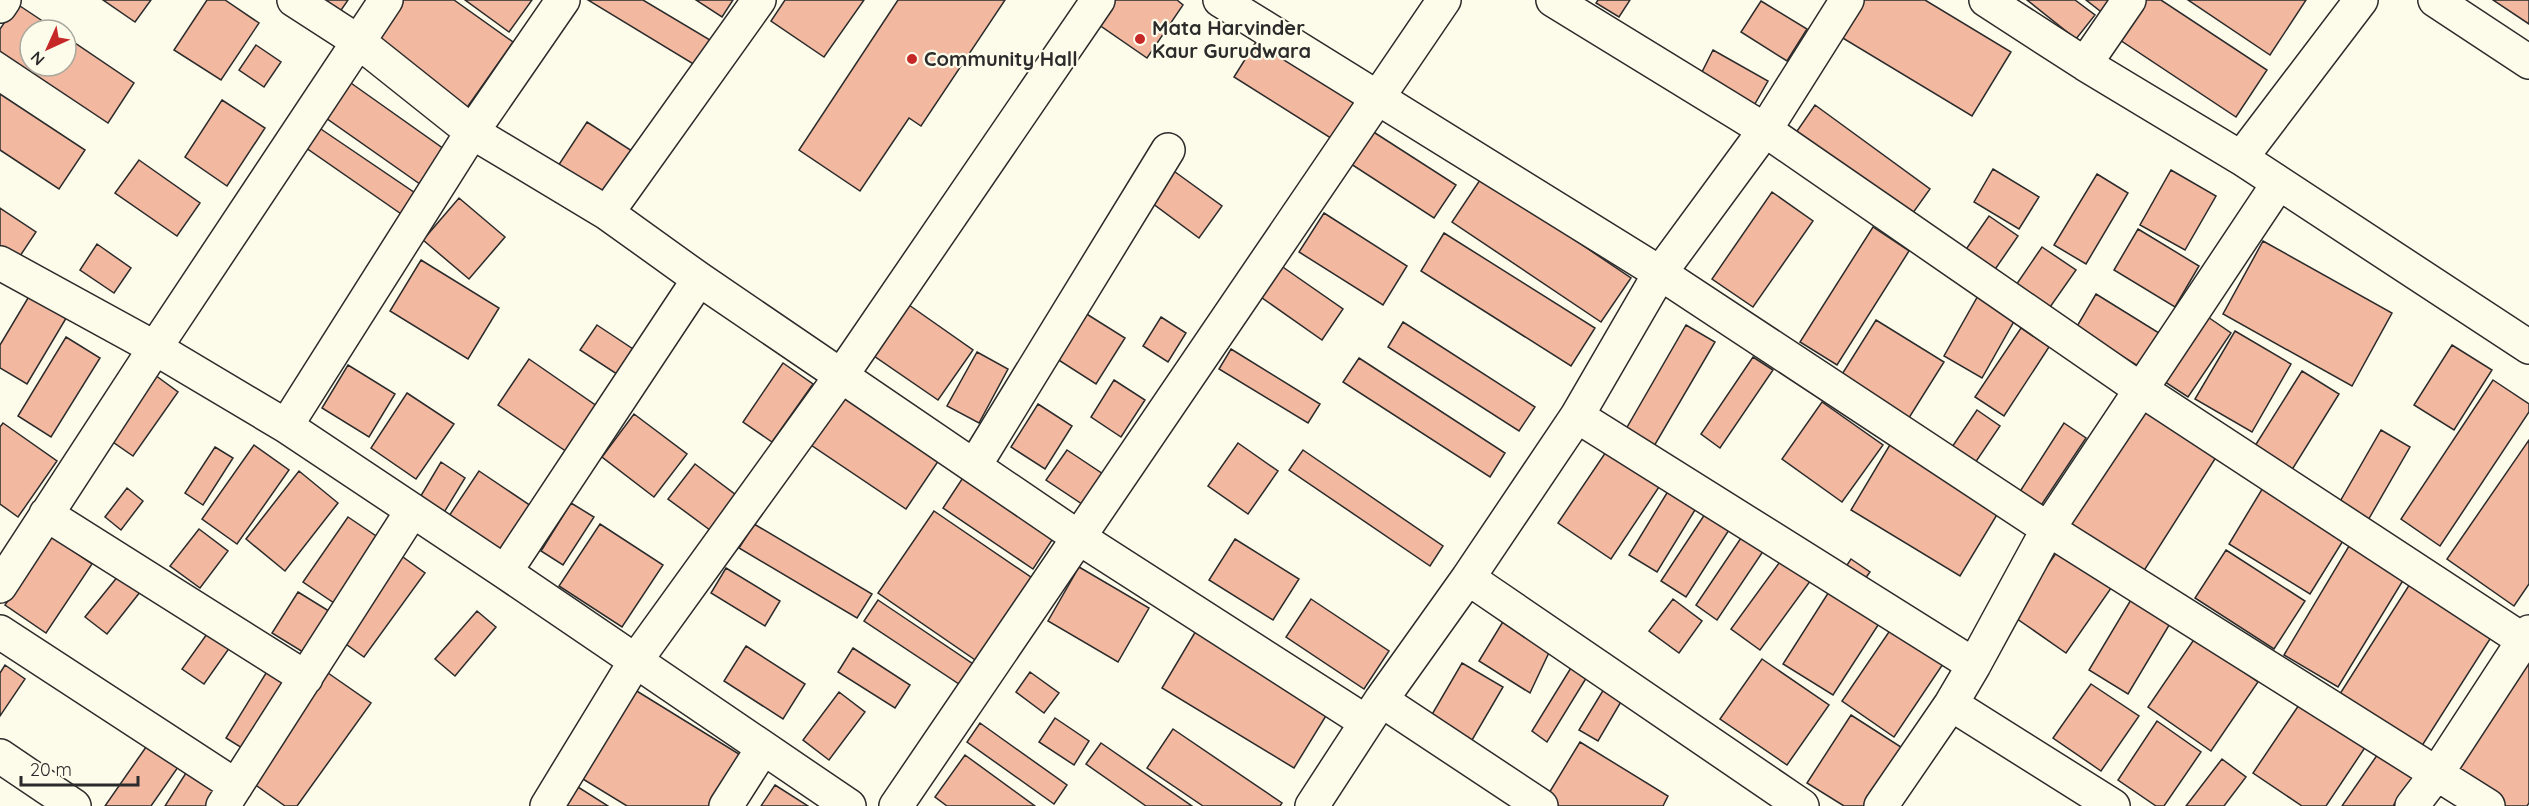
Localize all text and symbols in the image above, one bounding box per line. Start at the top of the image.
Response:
place label: Mata Harvinder Kaur Gurudwara [1152,15,1311,63]
north arrow [18,18,78,78]
marker: Mata Harvinder Kaur Gurudwara [1133,32,1147,46]
place label: Community Hall [924,46,1078,71]
text: N [26,47,49,70]
marker: Community Hall [905,52,919,66]
scale bar [21,749,138,787]
text: 20 m [30,758,72,781]

